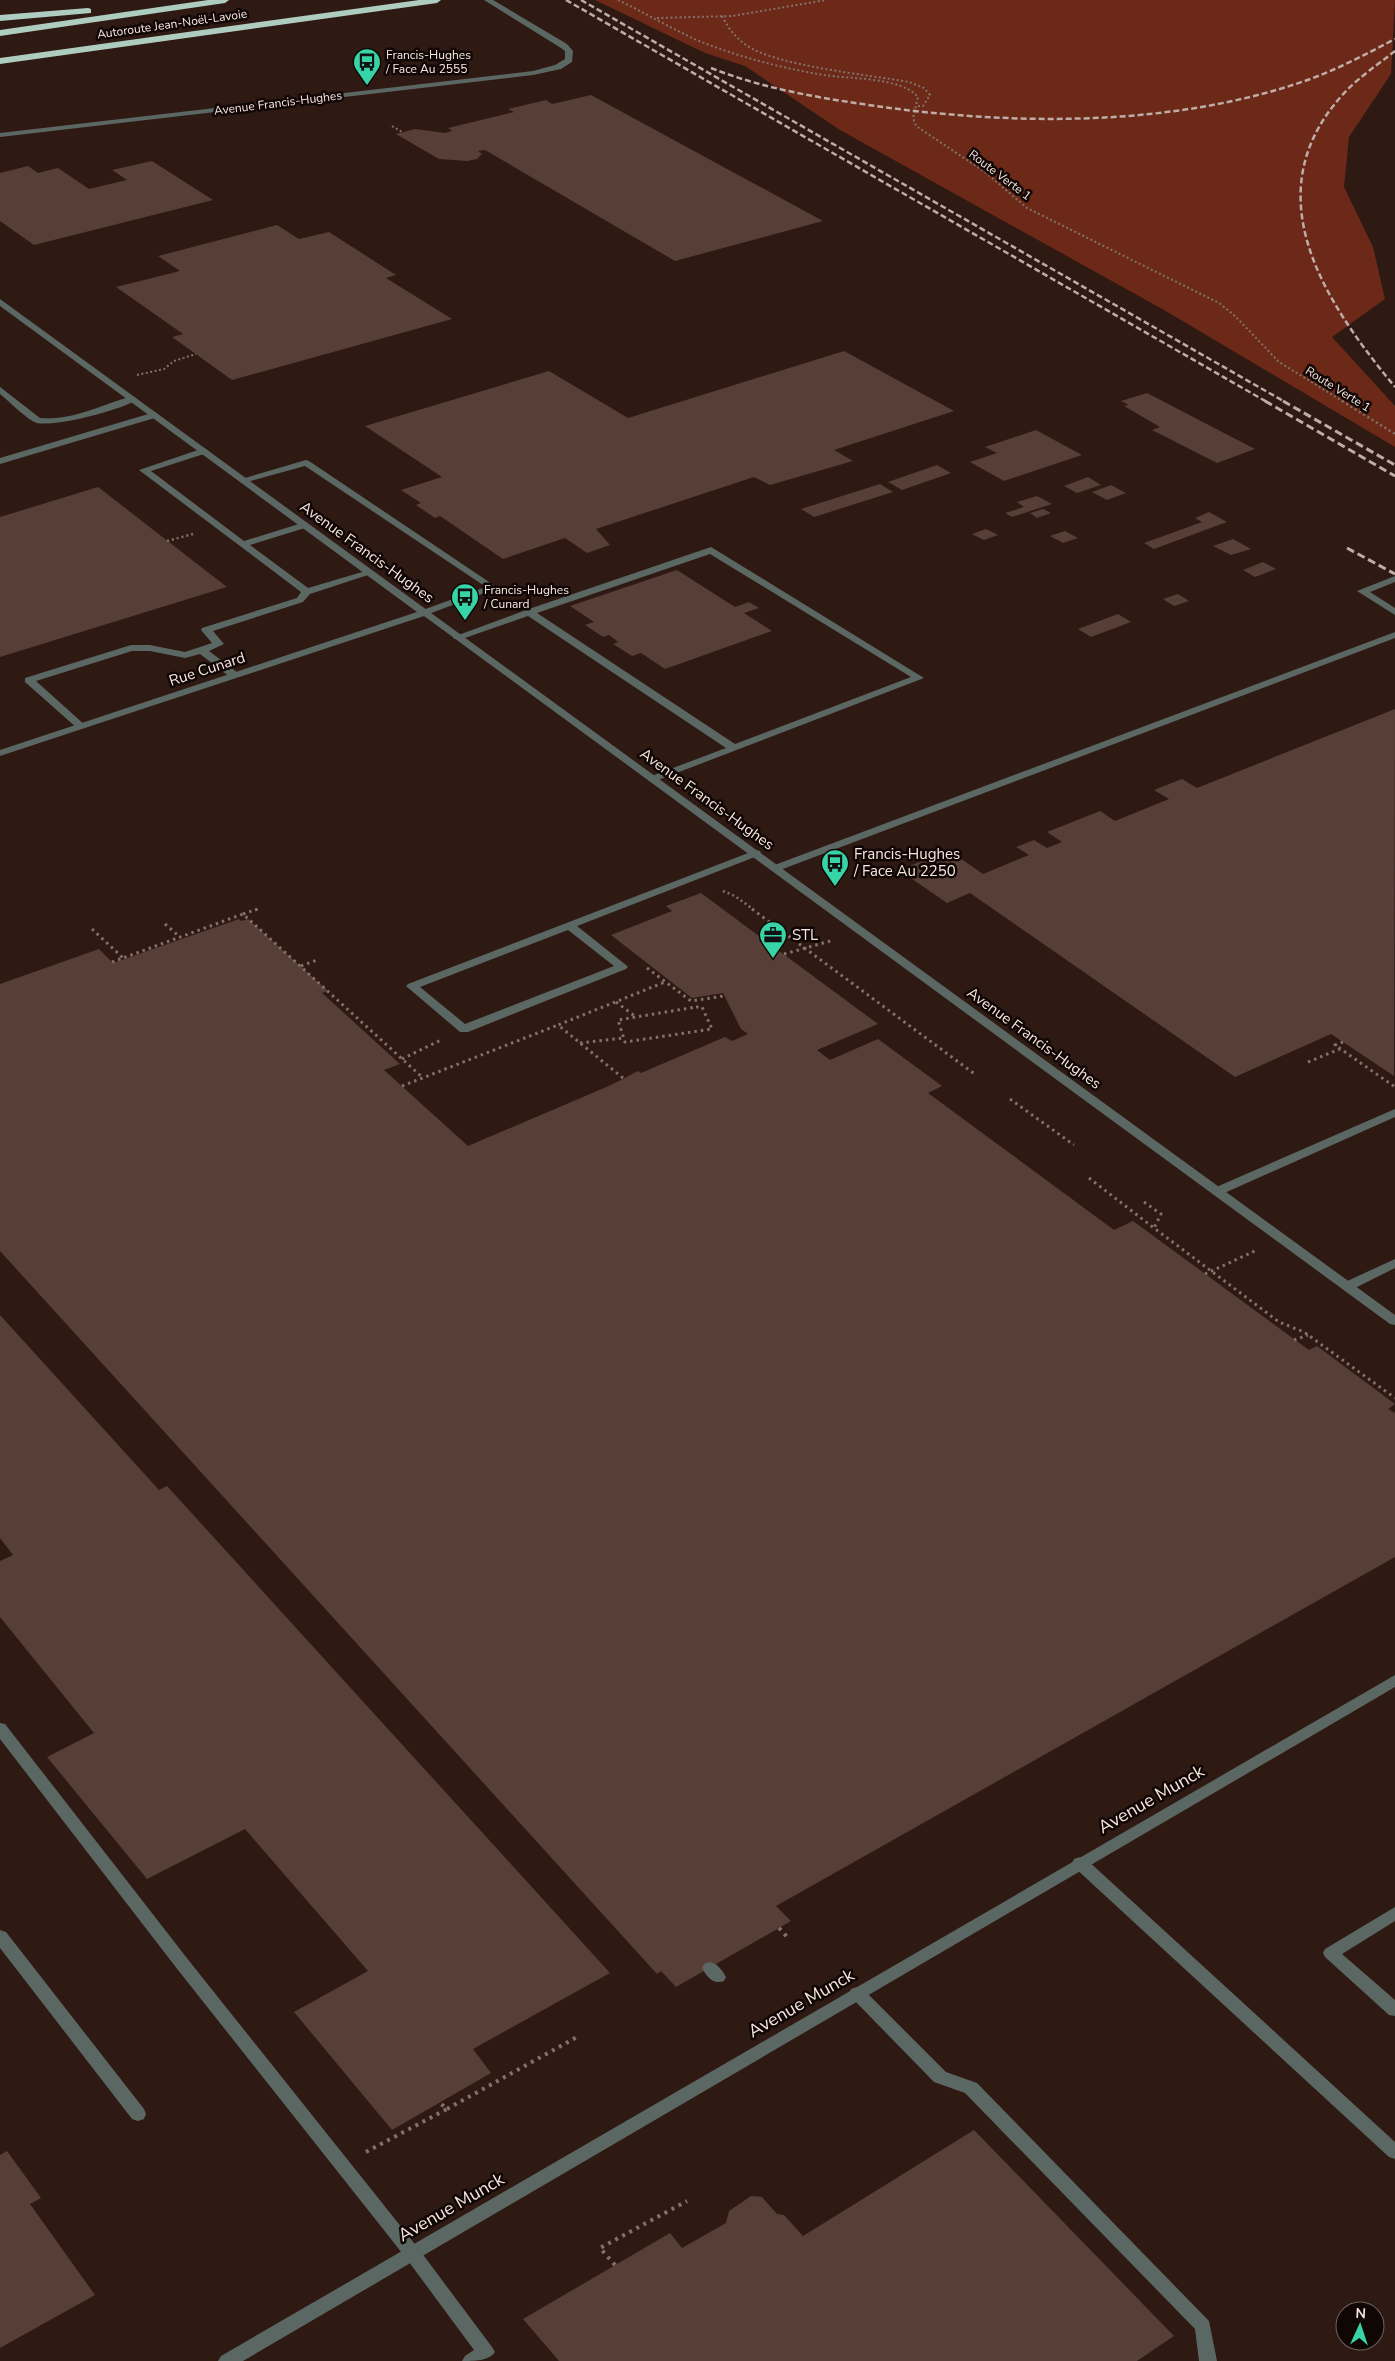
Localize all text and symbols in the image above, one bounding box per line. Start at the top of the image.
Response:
street label: Autoroute Jean-Noël-Lavoie [96,6,248,42]
bus stop icon: Francis-Hughes / Face Au 2555 [352,47,382,86]
place label: Francis-Hughes / Face Au 2555 [385,47,471,77]
street label: Avenue Francis-Hughes [213,87,343,119]
street label: Route Verte 1 [966,146,1034,204]
street label: Route Verte 1 [1302,363,1374,415]
street label: Avenue Francis-Hughes [296,497,438,607]
bus stop icon: Francis-Hughes / Cunard [450,582,480,621]
place label: Francis-Hughes / Cunard [483,582,569,612]
street label: Rue Cunard [166,647,248,691]
street label: Avenue Francis-Hughes [636,744,778,854]
place label: Francis-Hughes / Face Au 2250 [853,844,960,881]
bus stop icon: Francis-Hughes / Face Au 2250 [820,848,850,887]
office icon: STL [758,920,788,959]
place label: STL [792,925,818,945]
street label: Avenue Francis-Hughes [963,983,1105,1093]
street label: Avenue Munck [1093,1758,1209,1839]
street label: Avenue Munck [743,1962,859,2043]
street label: Avenue Munck [393,2166,509,2247]
north arrow [1335,2301,1385,2351]
text: N [1355,2304,1366,2323]

